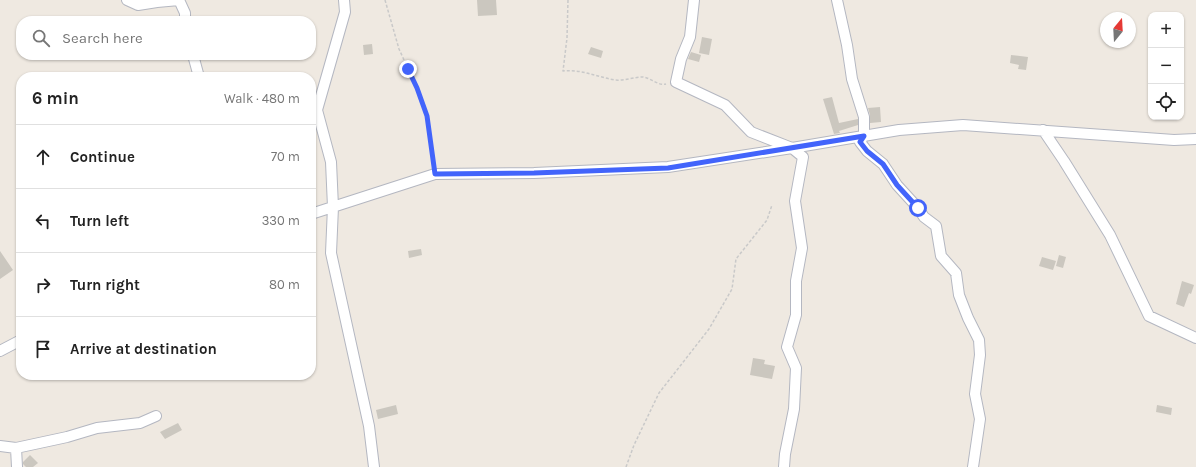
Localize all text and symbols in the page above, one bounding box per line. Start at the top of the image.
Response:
north arrow [1100,12,1136,48]
map controls [1148,12,1184,120]
button: + [1148,12,1184,48]
search box [16,16,316,60]
icon: search [30,27,52,49]
text: Search here [62,29,143,47]
button: − [1148,48,1184,84]
route end [399,60,417,78]
button: locate [1148,84,1184,120]
text: 6 min [32,88,79,108]
text: Walk · 480 m [224,91,300,106]
icon: ahead [32,146,54,168]
text: Continue [70,148,135,166]
text: 70 m [271,149,300,164]
route start [909,199,927,217]
icon: left [32,210,54,232]
text: Turn left [70,212,129,230]
text: 330 m [262,213,300,228]
icon: right [32,274,54,296]
text: Turn right [70,276,140,294]
text: 80 m [269,277,300,292]
icon: arrive [32,338,54,360]
text: Arrive at destination [70,340,217,358]

